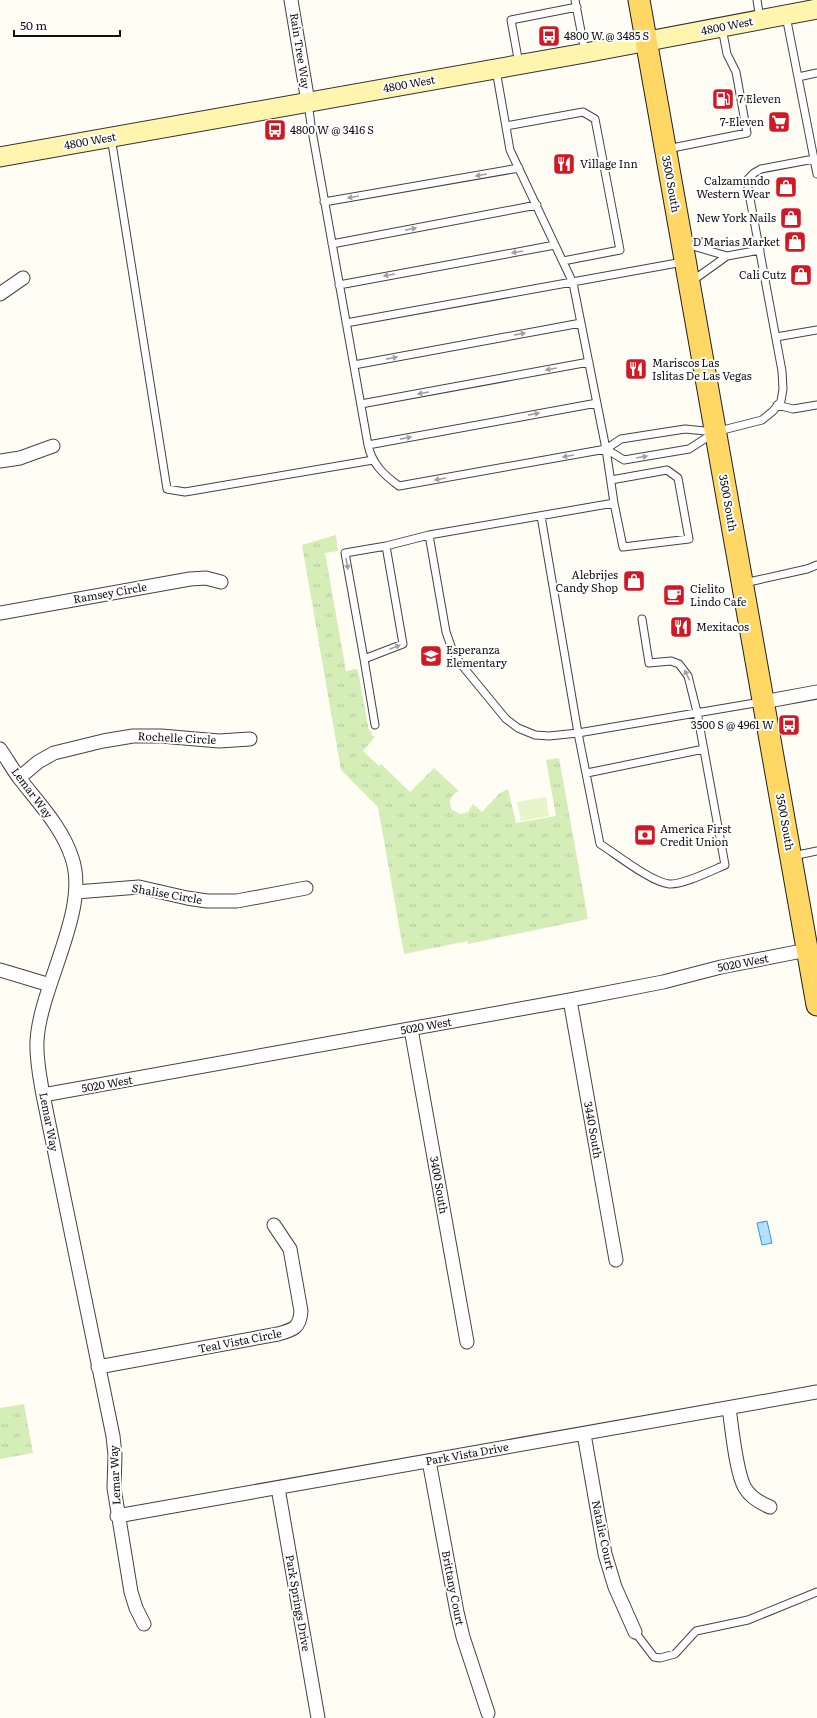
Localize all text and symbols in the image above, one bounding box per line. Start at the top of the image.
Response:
scale bar [14,12,120,38]
street label: Rain Tree Way [287,12,315,91]
street label: 4800 West [699,12,755,38]
text: 50 m [20,16,47,34]
bus stop icon: 4800 W @ 3485 S [536,23,562,49]
place label: 4800 W @ 3485 S [564,27,649,43]
street label: 4800 West [381,70,437,95]
fuel station icon: 7 Eleven [710,86,736,112]
place label: 7 Eleven [738,90,781,106]
supermarket icon: 7-Eleven [766,109,792,135]
place label: 7-Eleven [720,113,764,129]
bus stop icon: 4800 W @ 3416 S [262,117,288,143]
place label: 4800 W @ 3416 S [290,121,374,137]
street label: 4800 West [62,127,118,152]
restaurant icon: Village Inn [551,151,577,177]
street label: 3500 South [659,154,685,214]
place label: Village Inn [580,155,638,171]
one-way arrow [475,172,487,178]
place label: Calzamundo Western Wear [696,172,771,201]
shop icon: Calzamundo Western Wear [773,174,799,200]
one-way arrow [347,194,359,200]
shop icon: New York Nails [778,205,804,231]
place label: New York Nails [696,209,776,225]
one-way arrow [405,226,418,232]
shop icon: D'Marias Market [782,229,808,255]
place label: D'Marias Market [693,233,781,249]
one-way arrow [511,249,523,255]
shop icon: Cali Cutz [788,262,814,288]
place label: Cali Cutz [739,266,787,282]
one-way arrow [383,273,395,279]
one-way arrow [514,331,526,337]
place label: Mariscos Las Islitas De Las Vegas [652,354,752,383]
one-way arrow [386,355,398,361]
restaurant icon: Mariscos Las Islitas De Las Vegas [623,356,649,382]
one-way arrow [544,367,557,373]
one-way arrow [417,390,429,396]
one-way arrow [528,411,540,417]
one-way arrow [400,435,412,441]
one-way arrow [562,453,574,459]
one-way arrow [636,453,648,459]
street label: 3500 South [716,473,742,533]
one-way arrow [434,476,446,482]
one-way arrow [344,558,350,570]
place label: Alebrijes Candy Shop [556,566,618,595]
shop icon: Alebrijes Candy Shop [621,568,647,594]
street label: Ramsey Circle [72,578,148,606]
place label: Cielito Lindo Cafe [690,580,747,609]
cafe icon: Cielito Lindo Cafe [661,582,687,608]
restaurant icon: Mexitacos [668,614,694,640]
place label: Mexitacos [696,618,749,634]
place label: Esperanza Elementary [446,641,508,670]
school or university icon: Esperanza Elementary [418,643,444,669]
one-way arrow [390,644,402,650]
one-way arrow [684,669,690,681]
bus stop icon: 3500 S @ 4961 W [776,712,802,738]
place label: 3500 S @ 4961 W [691,716,774,732]
street label: Rochelle Circle [137,727,217,747]
street label: Lemar Way [8,764,58,822]
street label: 3500 South [773,792,799,852]
place label: America First Credit Union [660,820,732,849]
bank icon: America First Credit Union [632,822,658,848]
street label: Shalise Circle [131,879,204,907]
street label: 5020 West [716,949,770,975]
street label: 5020 West [399,1013,453,1037]
street label: 5020 West [80,1071,134,1095]
street label: Lemar Way [36,1091,64,1153]
street label: 3440 South [581,1100,607,1160]
street label: 3400 South [427,1155,453,1215]
street label: Teal Vista Circle [197,1324,283,1356]
street label: Park Vista Drive [424,1438,510,1468]
street label: Lemar Way [104,1444,124,1505]
street label: Natalie Court [589,1499,619,1571]
street label: Brittany Court [439,1549,469,1627]
street label: Park Springs Drive [283,1553,315,1653]

